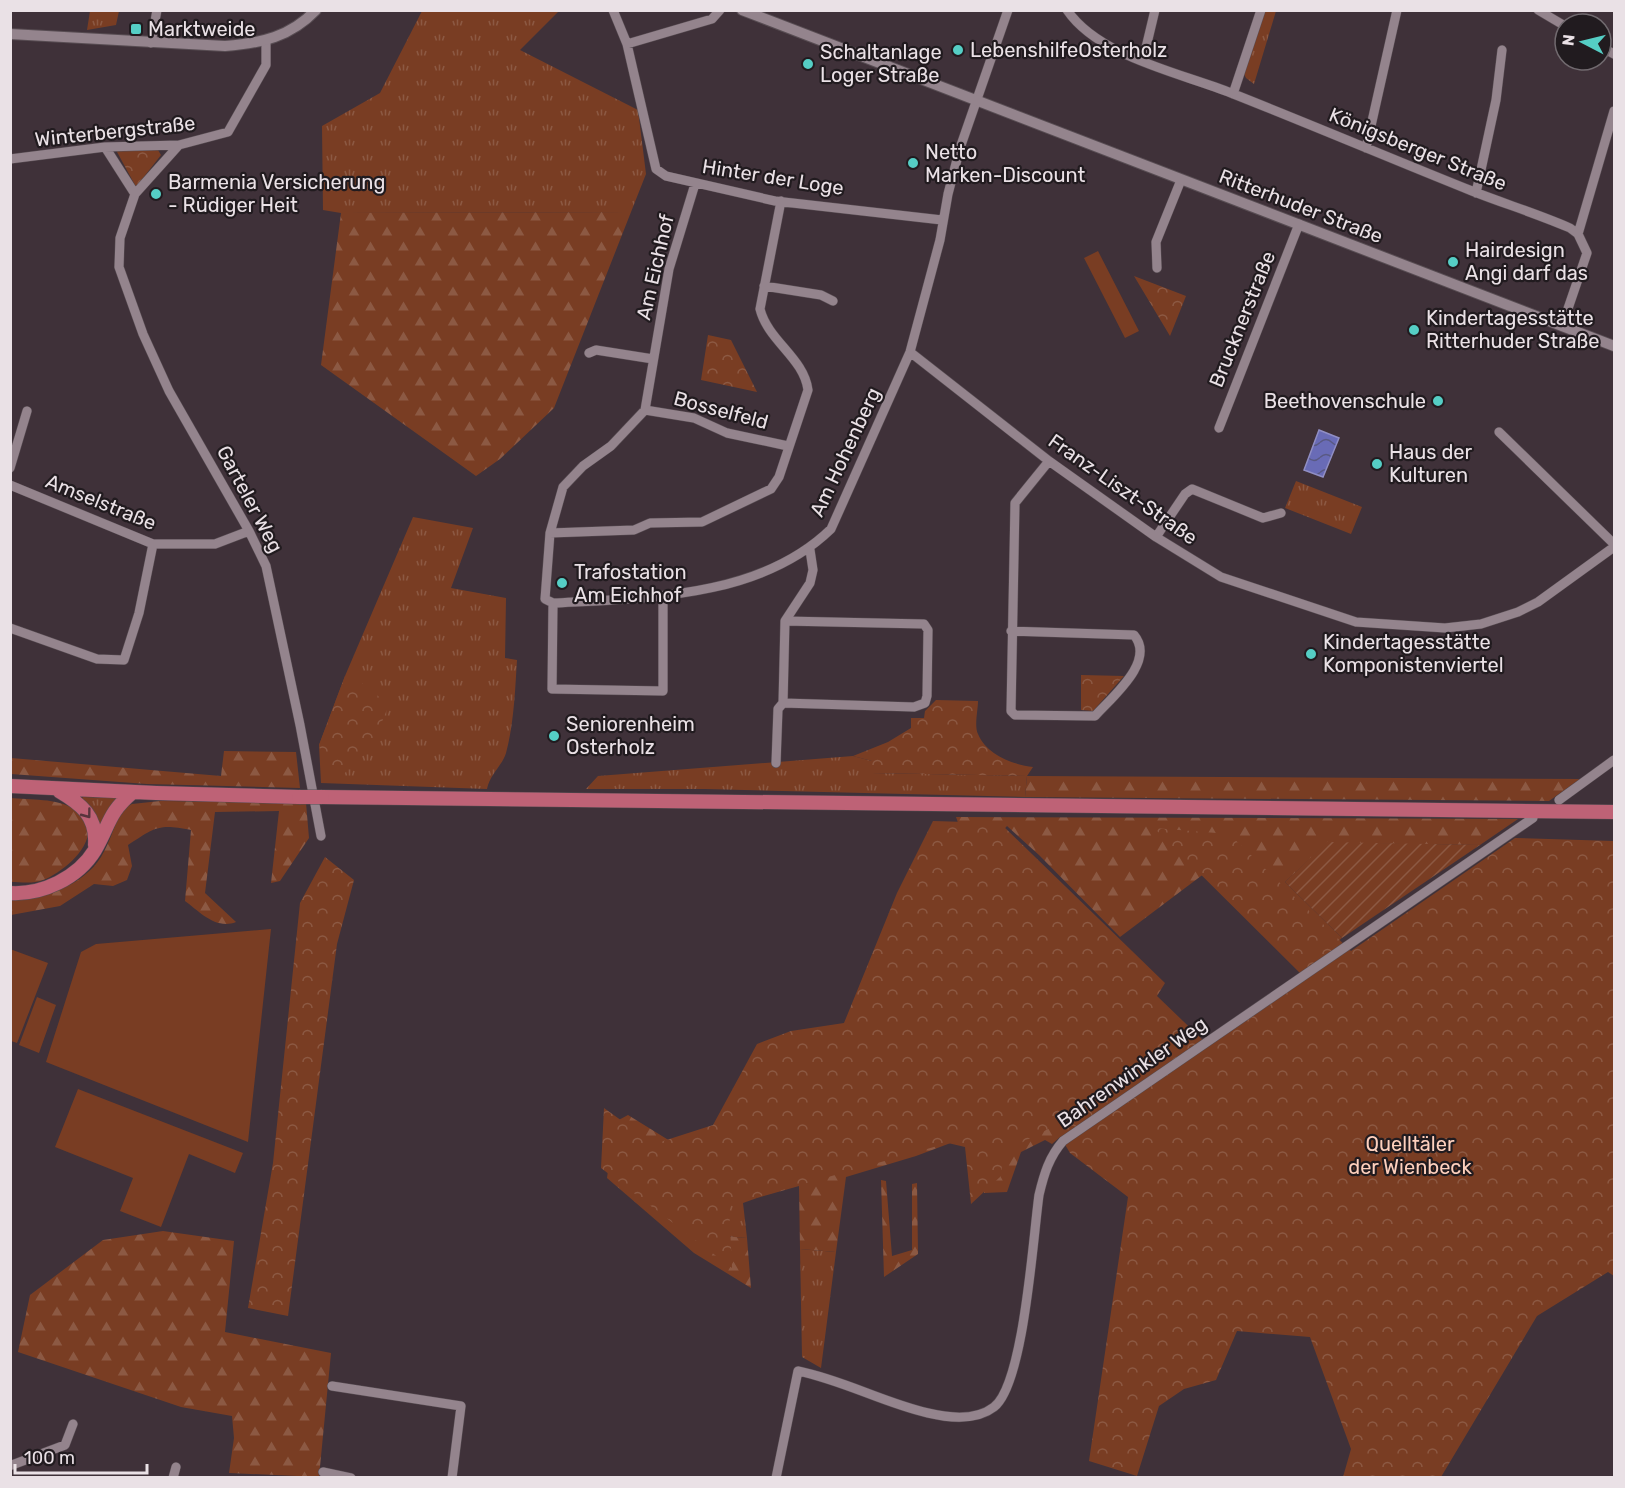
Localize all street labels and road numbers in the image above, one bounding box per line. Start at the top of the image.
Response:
street label: Königsberger Straße [1326,102,1510,196]
street label: Winterbergstraße [34,111,196,151]
street label: Hinter der Loge [701,154,845,200]
street label: Ritterhuder Straße [1216,164,1386,248]
street label: Am Eichhof [631,212,679,322]
street label: Brucknerstraße [1204,247,1280,391]
street label: Am Hohenberg [805,384,885,520]
street label: Bosselfeld [671,386,771,434]
street label: Franz-Liszt-Straße [1044,429,1202,549]
street label: Garteler Weg [212,441,288,557]
street label: Amselstraße [42,469,160,535]
street label: Bahrenwinkler Weg [1053,1011,1211,1133]

